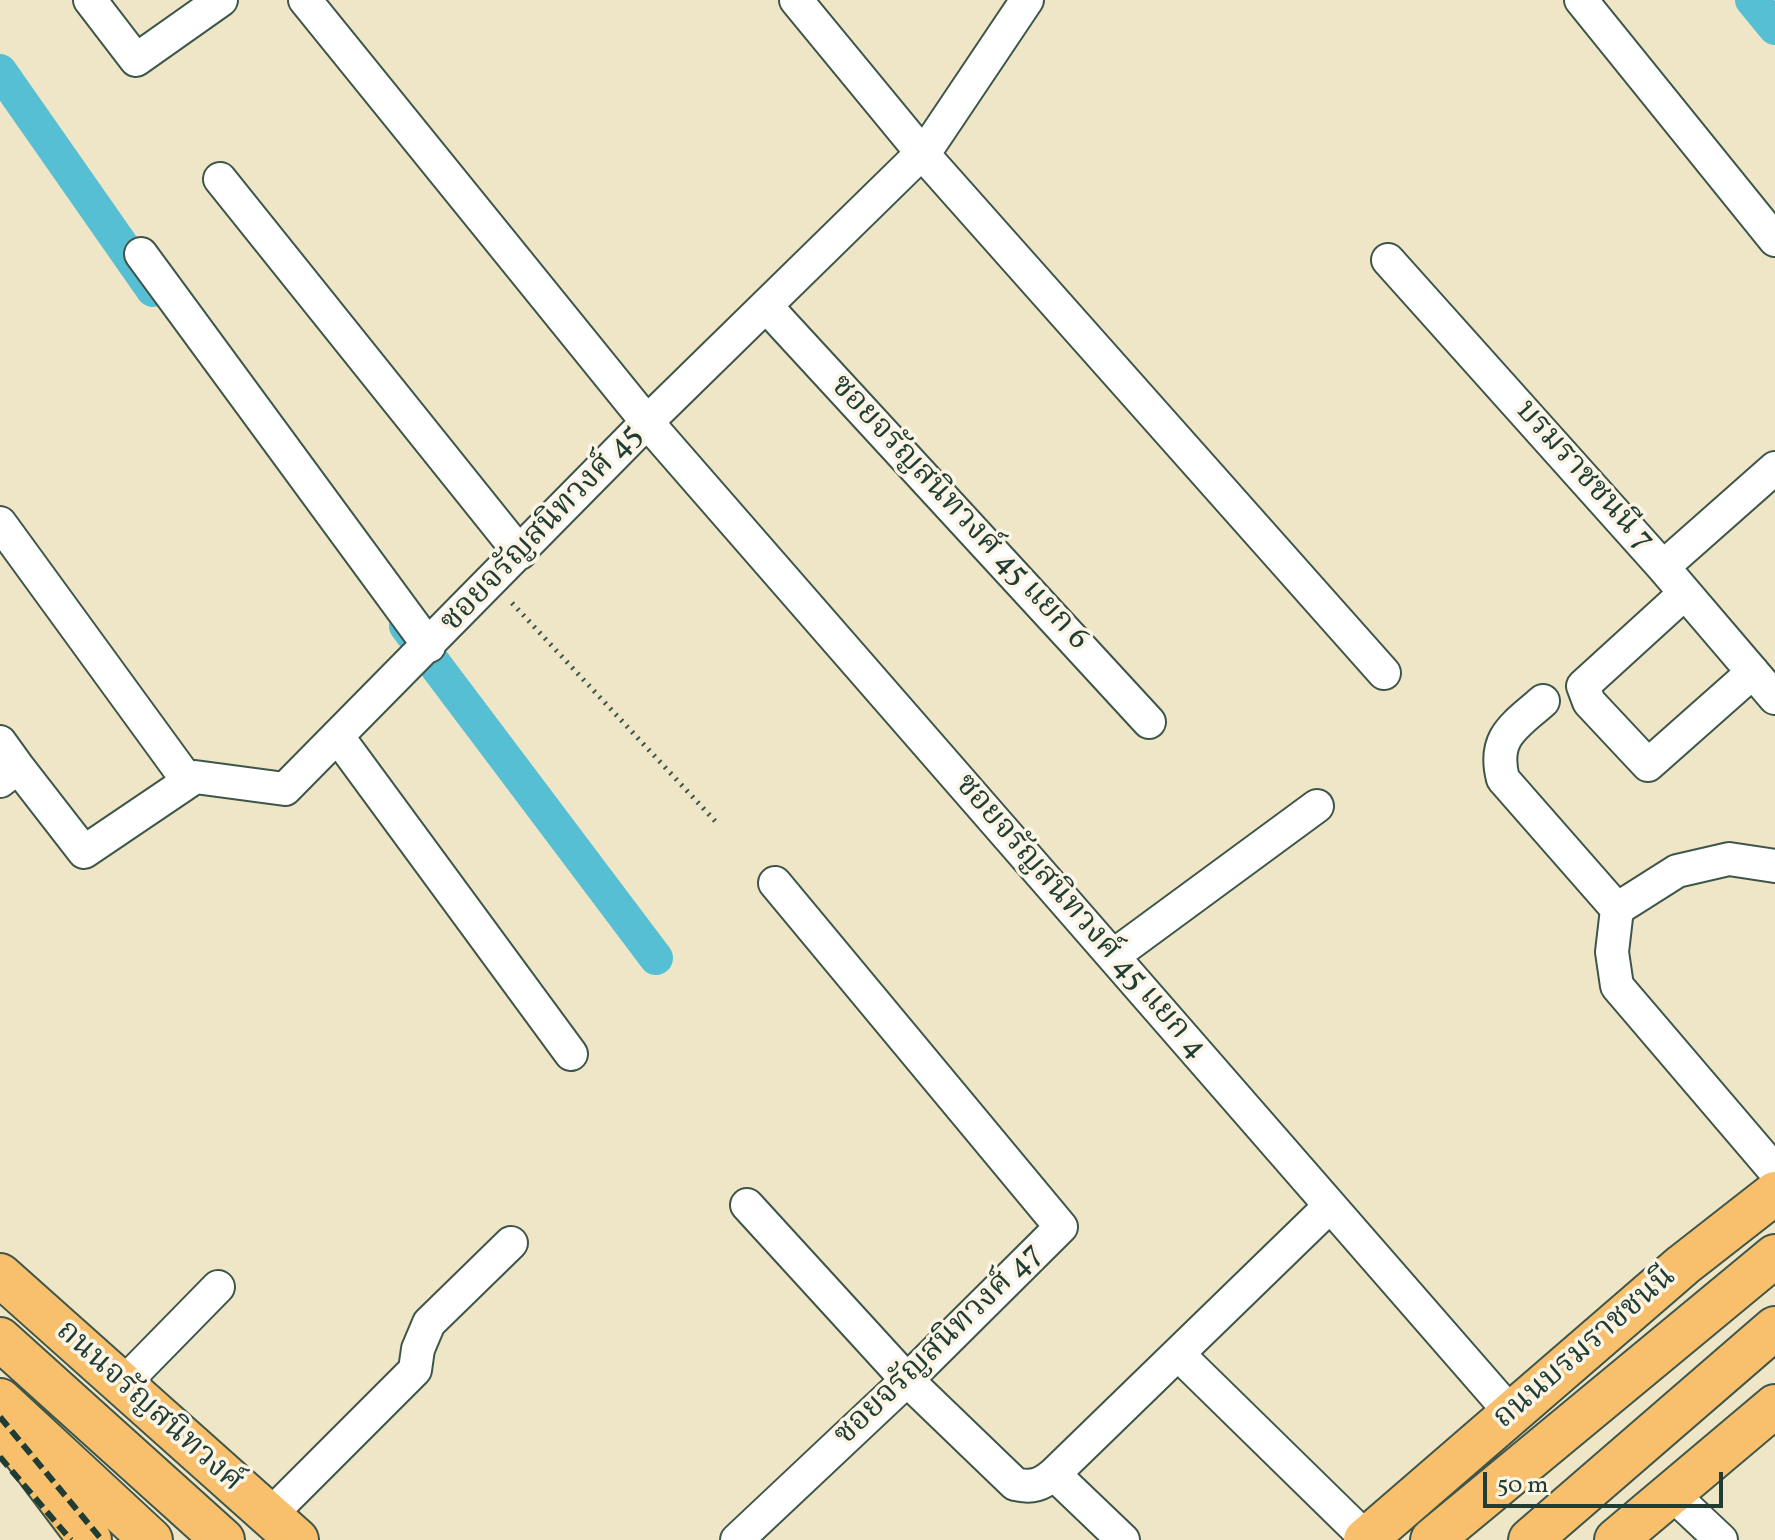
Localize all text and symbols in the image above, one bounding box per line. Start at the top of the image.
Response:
street label: ซอยจรัญสนิทวงศ์ 45 แยก 6 [820,368,1096,660]
street label: บรมราชชนนี 7 [1505,394,1661,560]
street label: ซอยจรัญสนิทวงศ์ 45 [434,418,652,642]
street label: ซอยจรัญสนิทวงศ์ 45 แยก 4 [945,767,1213,1069]
street label: ซอยจรัญสนิทวงศ์ 47 [828,1237,1052,1455]
street label: ถนนบรมราชชนนี [1487,1259,1685,1439]
street label: ถนนจรัญสนิทวงศ์ [46,1314,250,1502]
scale bar [1487,1456,1727,1506]
text: 50 m [1497,1469,1549,1503]

